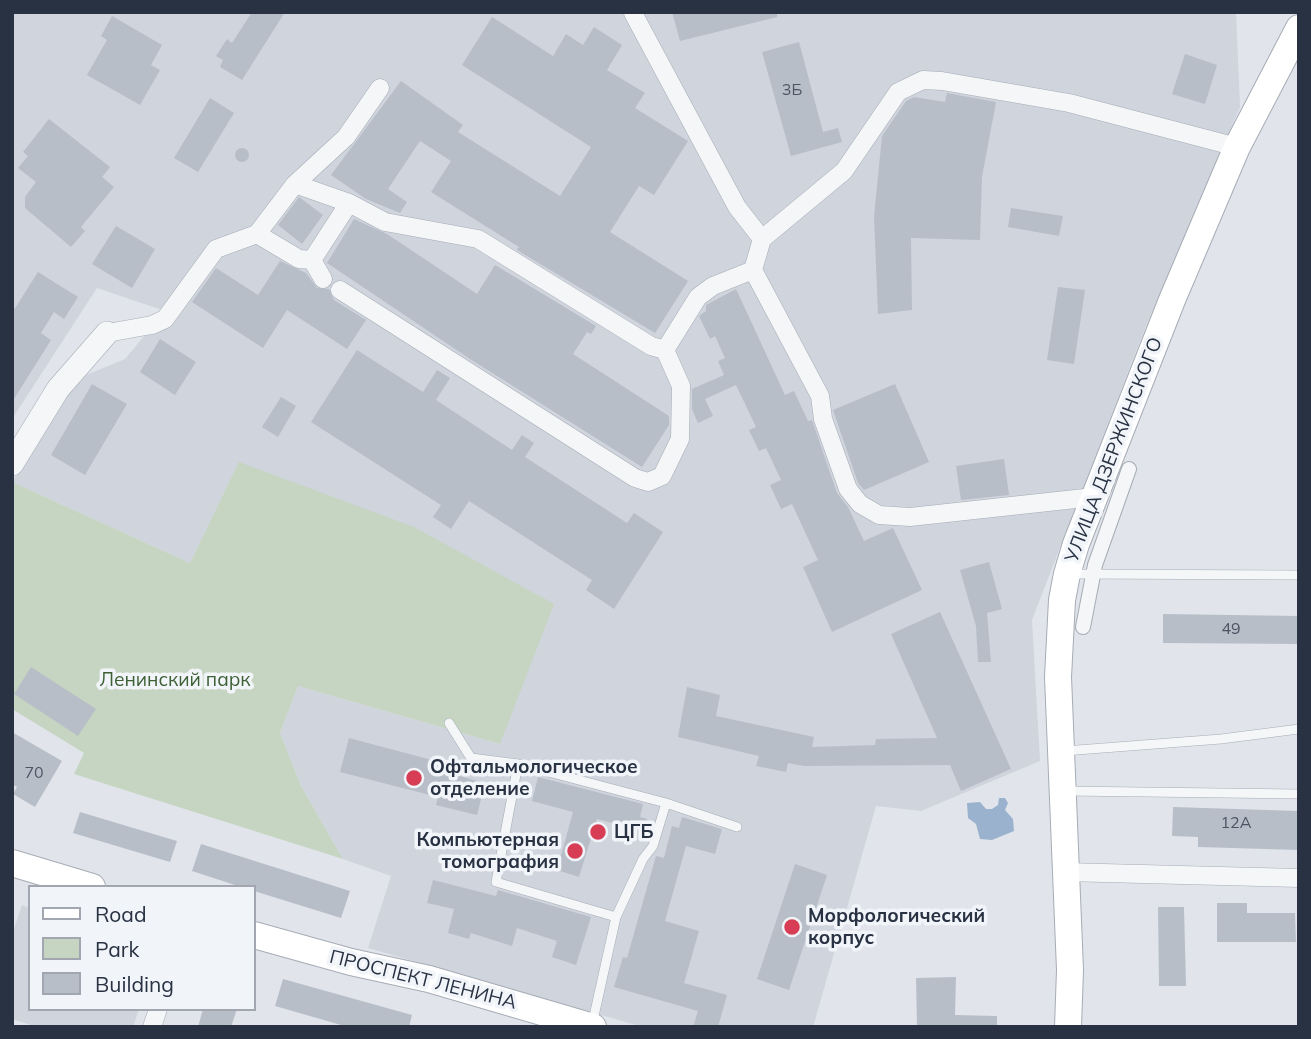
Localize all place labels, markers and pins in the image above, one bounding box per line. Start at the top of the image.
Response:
place label: Офтальмологическое отделение [430,756,638,800]
marker: Офтальмологическое отделение [404,768,424,788]
place label: ЦГБ [614,821,654,843]
marker: ЦГБ [588,822,608,842]
place label: Компьютерная томография [417,829,559,873]
marker: Компьютерная томография [565,841,585,861]
place label: Морфологический корпус [808,905,985,949]
marker: Морфологический корпус [782,917,802,937]

